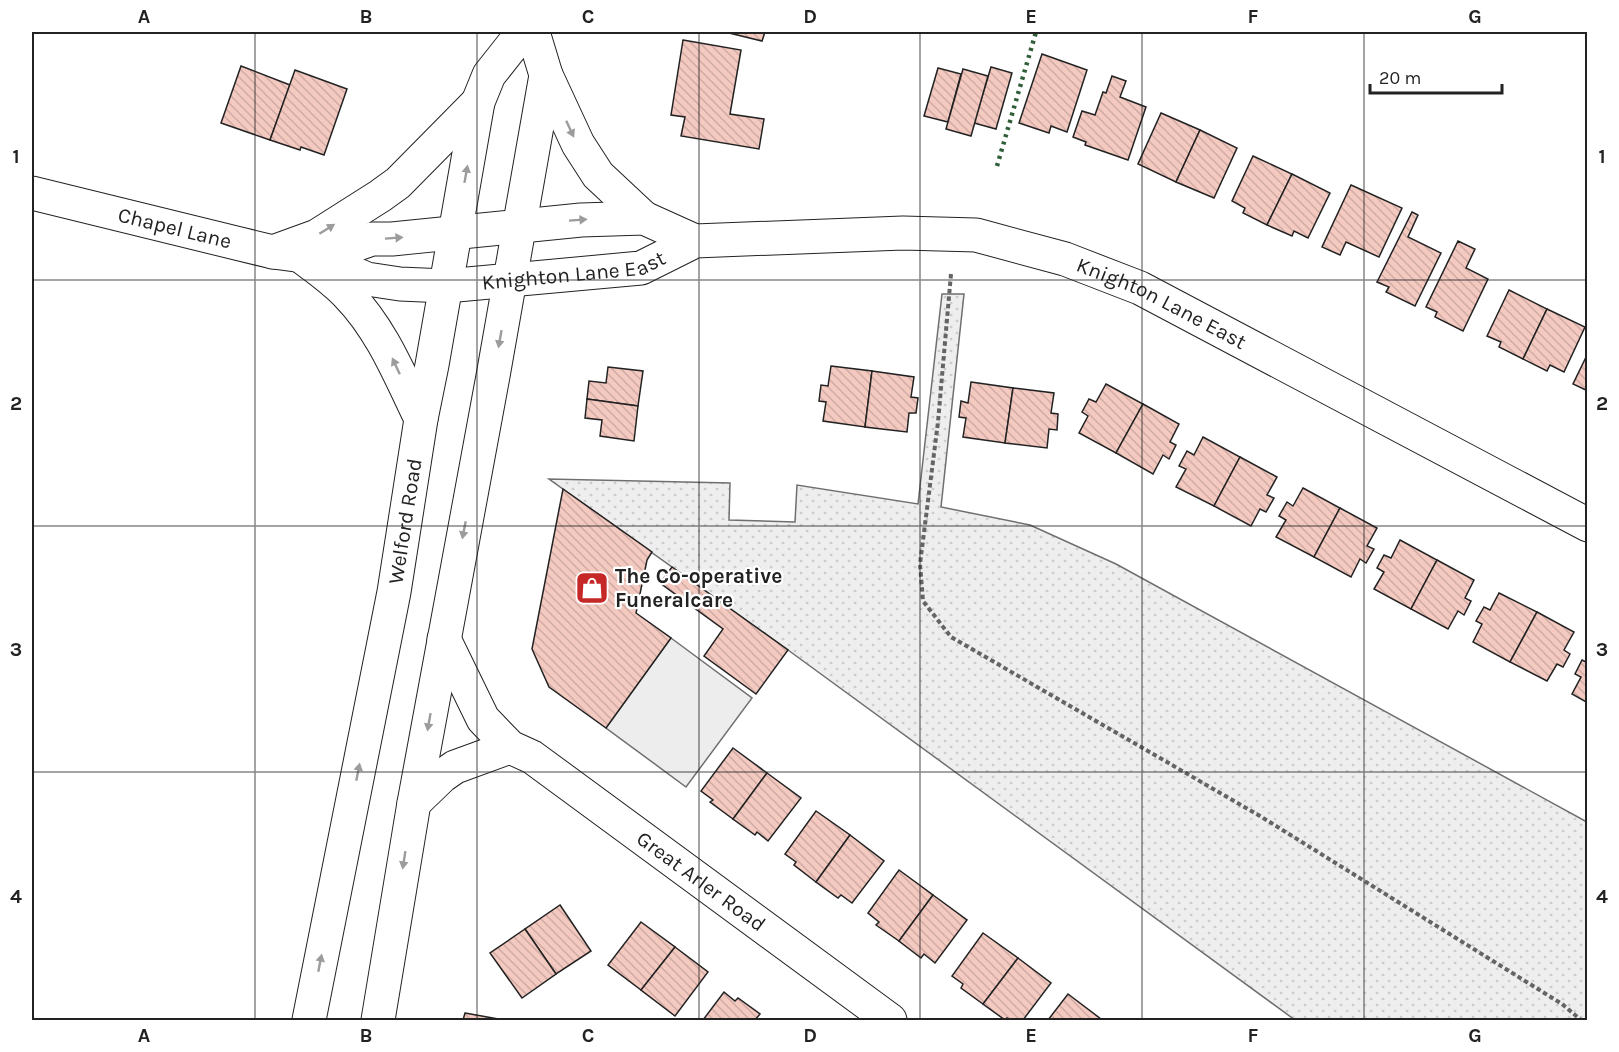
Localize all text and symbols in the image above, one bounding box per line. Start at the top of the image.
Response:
text: A [138,5,151,28]
text: B [360,5,372,28]
text: C [582,5,594,28]
text: D [803,5,817,28]
text: E [1025,5,1037,28]
text: F [1248,5,1259,28]
text: G [1468,5,1482,28]
scale bar [1370,57,1502,95]
text: 20 m [1379,67,1421,89]
one-way arrow [566,120,575,137]
text: 1 [12,145,20,168]
text: 1 [1598,145,1606,168]
one-way arrow [462,164,471,183]
street label: Chapel Lane [116,203,234,253]
one-way arrow [568,215,587,225]
one-way arrow [319,224,335,235]
one-way arrow [385,233,404,243]
street label: Knighton Lane East [481,246,669,295]
street label: Knighton Lane East [1073,253,1250,354]
one-way arrow [495,329,504,348]
one-way arrow [391,358,400,375]
text: 2 [10,392,22,415]
text: 2 [1596,392,1608,415]
street label: Welford Road [383,457,427,586]
one-way arrow [459,521,468,540]
place label: The Co-operative Funeralcare [615,564,782,612]
shop icon: The Co-operative Funeralcare [574,570,610,606]
text: 3 [10,638,22,661]
text: 3 [1596,638,1608,661]
one-way arrow [424,713,433,732]
one-way arrow [354,762,363,781]
street label: Great Arler Road [632,826,770,936]
one-way arrow [400,851,409,870]
text: 4 [10,885,22,908]
text: 4 [1596,885,1608,908]
one-way arrow [316,953,325,972]
text: A [138,1024,151,1047]
text: B [360,1024,372,1047]
text: C [582,1024,594,1047]
text: D [803,1024,817,1047]
text: E [1025,1024,1037,1047]
text: F [1248,1024,1259,1047]
text: G [1468,1024,1482,1047]

